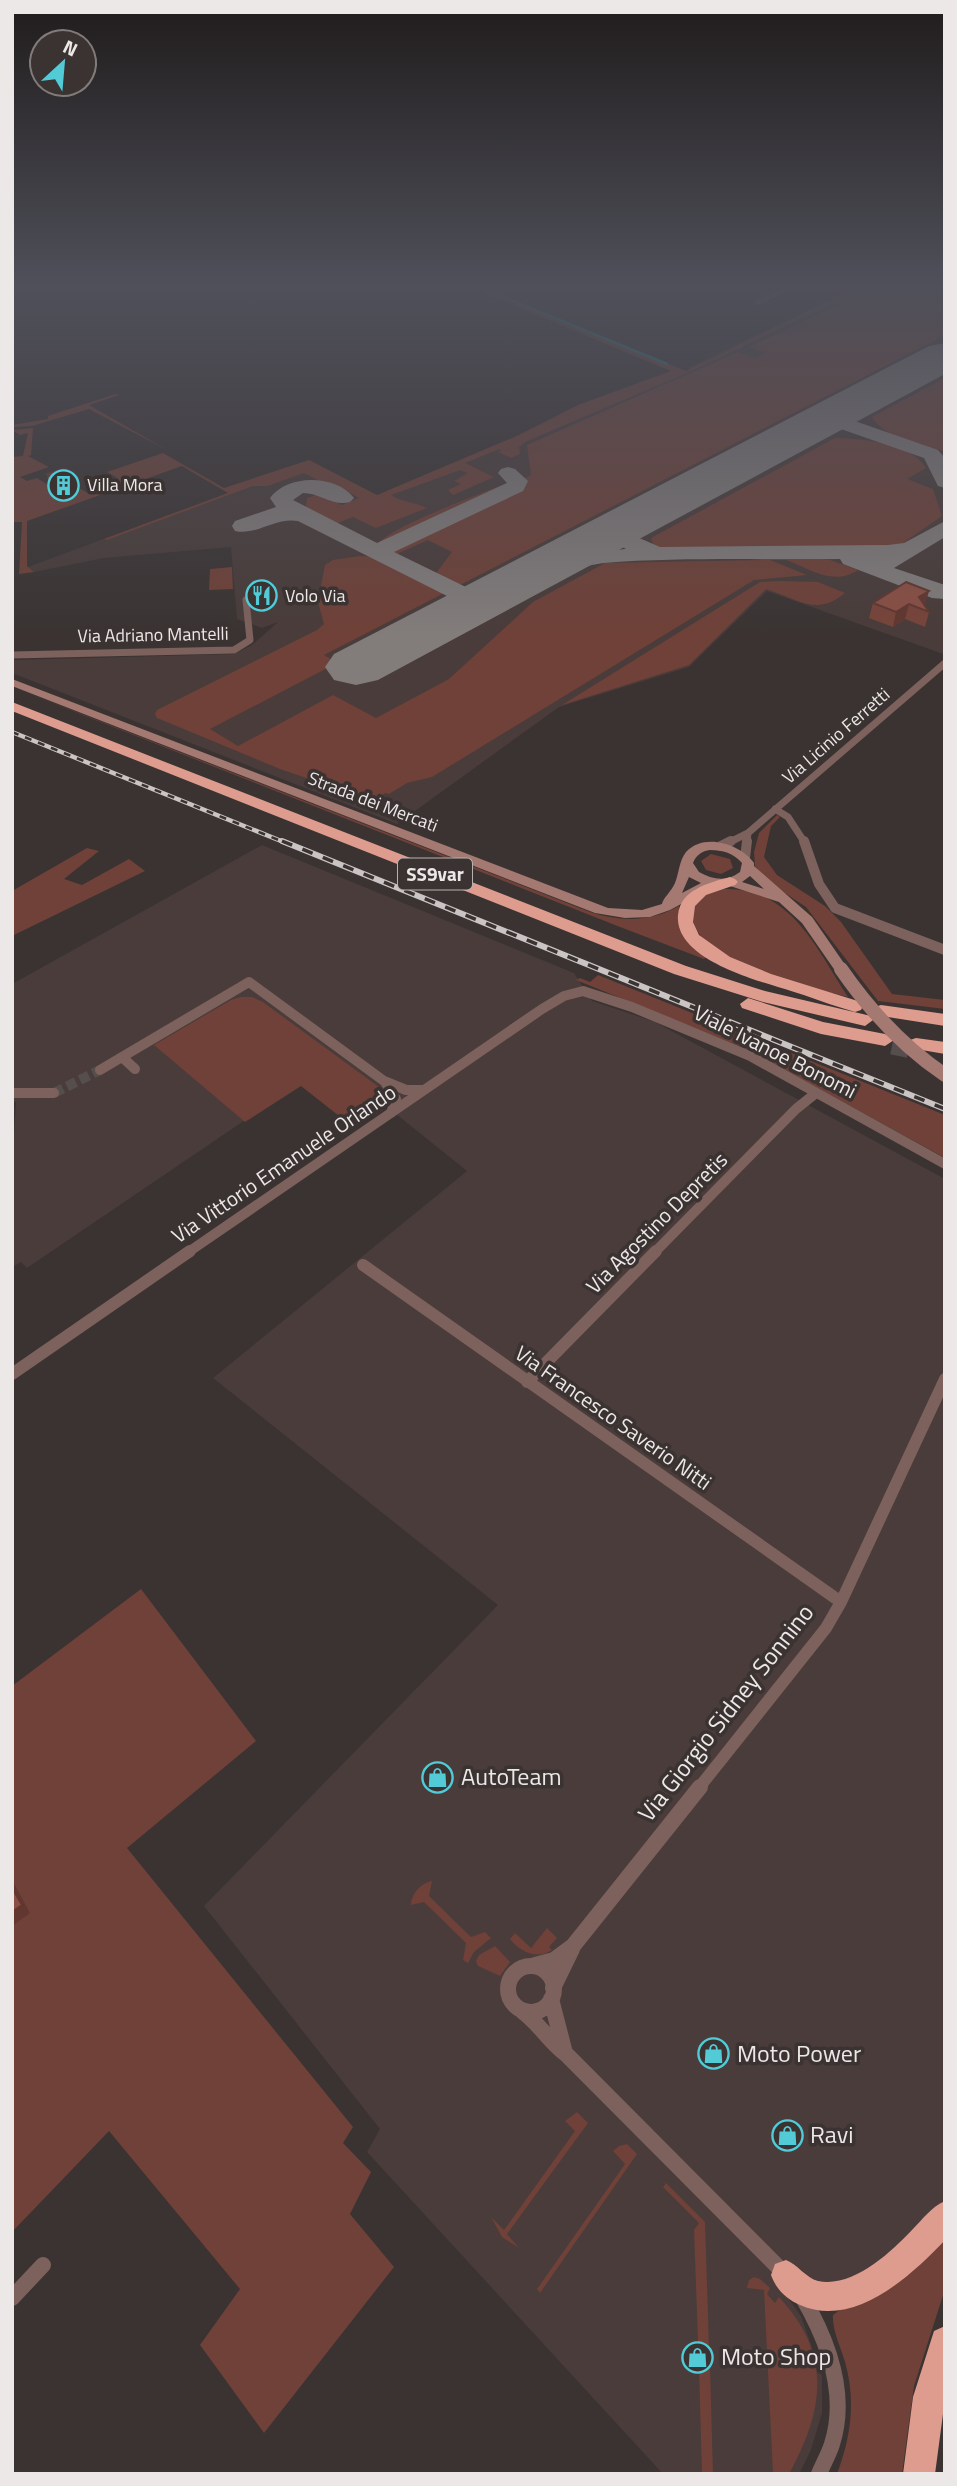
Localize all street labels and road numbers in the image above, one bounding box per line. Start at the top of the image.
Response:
street label: Via Adriano Mantelli [77,620,229,649]
street label: Via Licinio Ferretti [776,681,895,790]
street label: Strada dei Mercati [304,764,442,839]
road number: SS9var [398,859,472,890]
street label: Viale Ivanoe Bonomi [688,996,863,1106]
street label: Via Vittorio Emanuele Orlando [165,1076,402,1251]
street label: Via Agostino Depretis [578,1144,735,1301]
street label: Via Francesco Saverio Nitti [509,1337,719,1497]
street label: Via Giorgio Sidney Sonnino [629,1596,822,1829]

